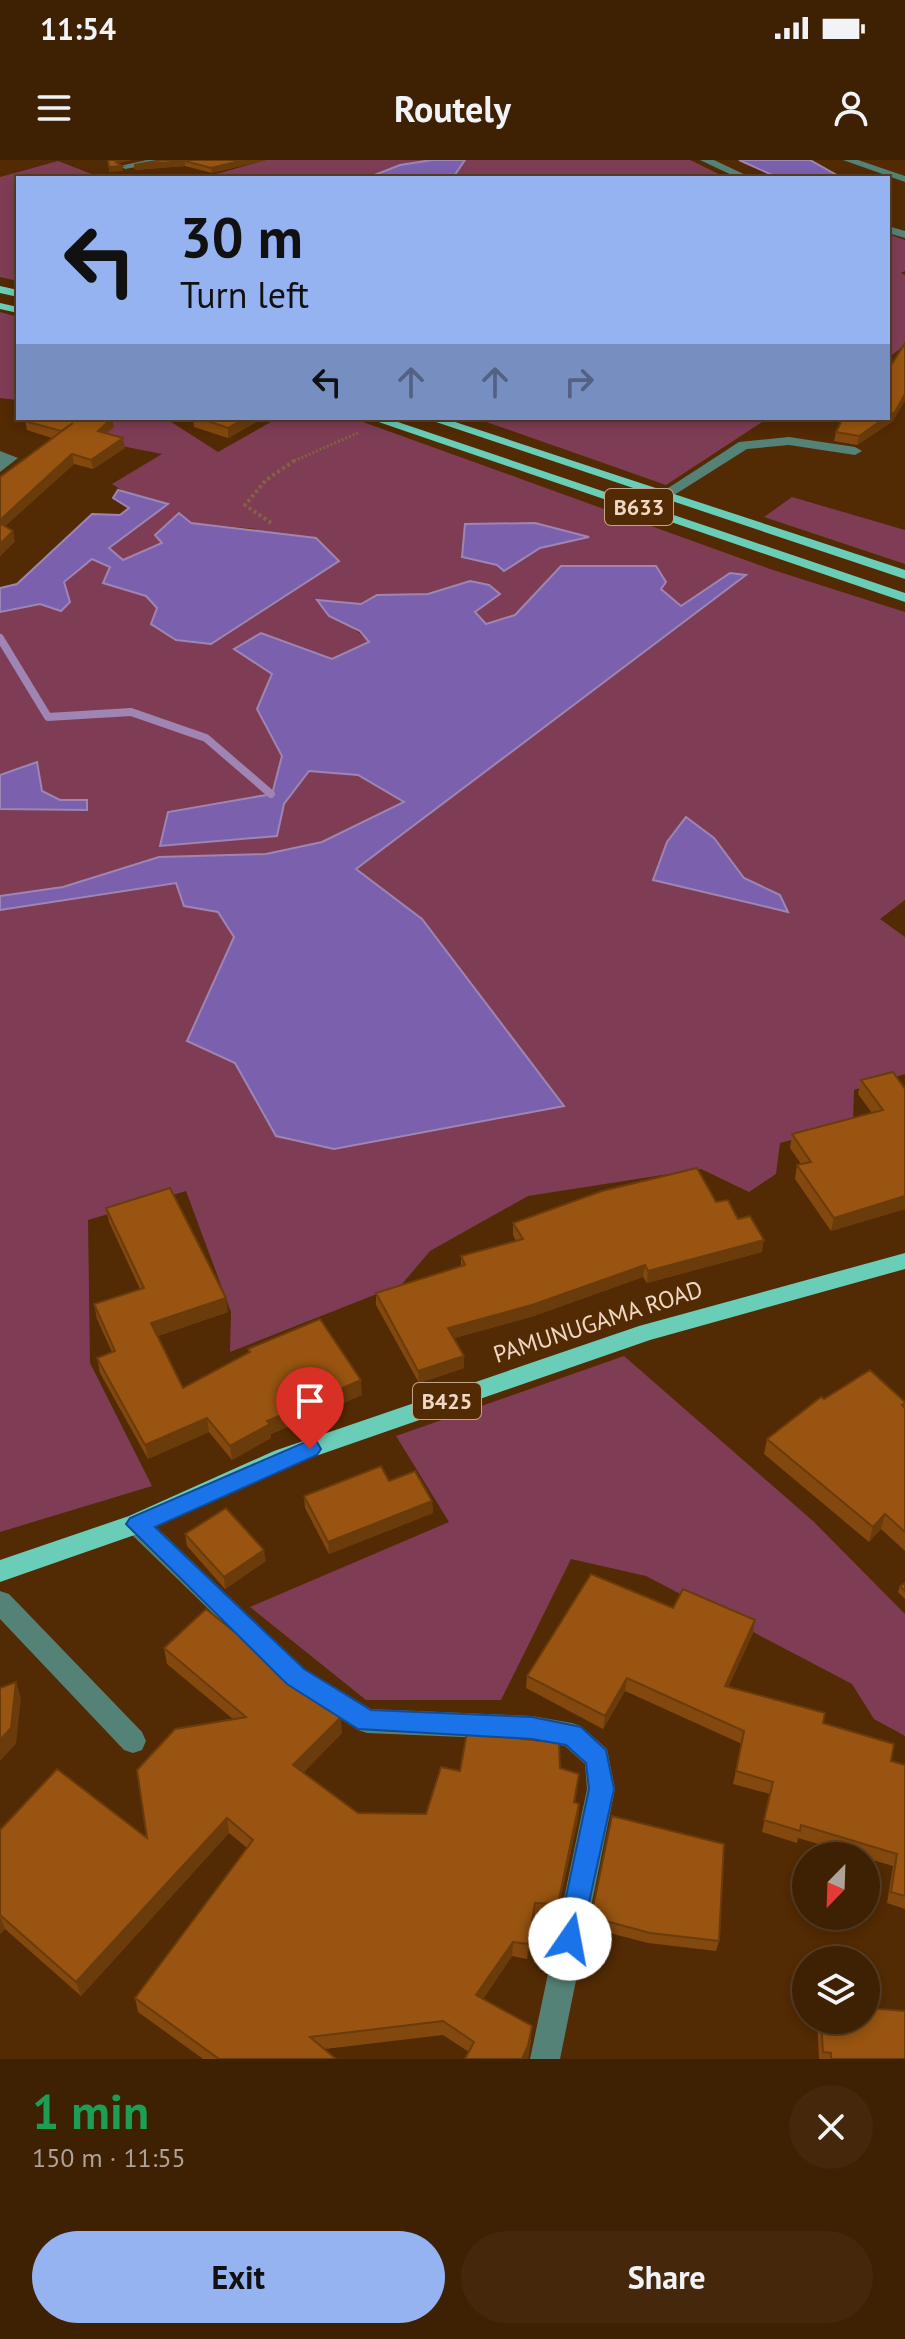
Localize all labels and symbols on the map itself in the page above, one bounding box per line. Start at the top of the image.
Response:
road number: B633 [605,489,673,525]
street label: PAMUNUGAMA ROAD [489,1273,706,1370]
pin [276,1367,344,1449]
road number: B425 [413,1383,481,1419]
north arrow [792,1842,880,1930]
position arrow [528,1897,612,1981]

